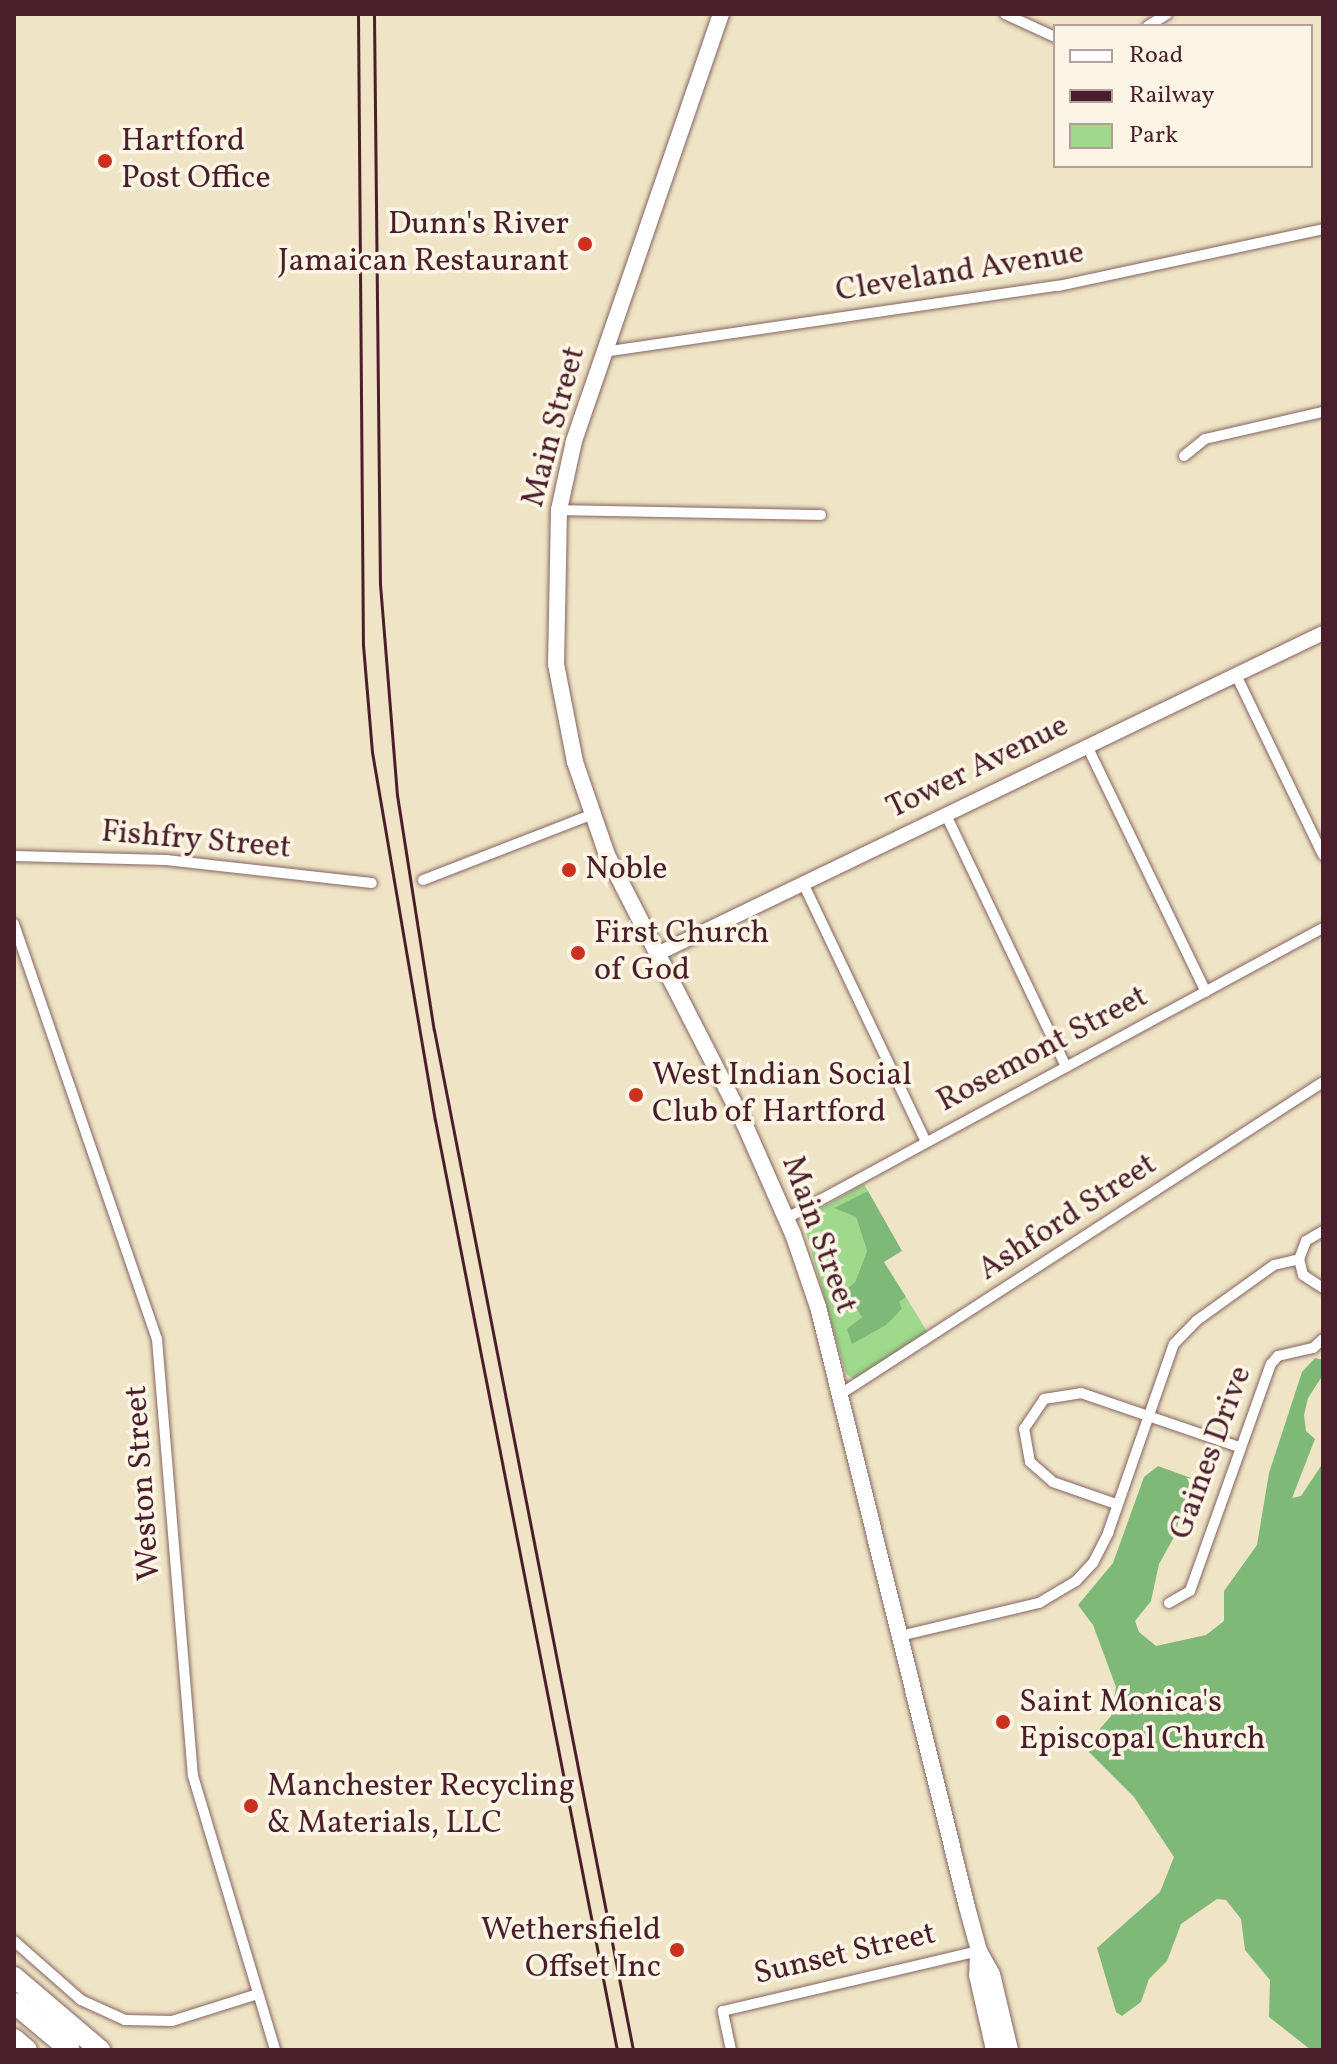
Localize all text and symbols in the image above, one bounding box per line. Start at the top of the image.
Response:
legend [1053,24,1313,168]
text: Road [1129,39,1183,73]
text: Railway [1129,79,1215,113]
text: Park [1129,119,1178,153]
place label: Hartford Post Office [121,124,271,199]
marker: Hartford Post Office [96,152,114,170]
place label: Dunn's River Jamaican Restaurant [278,207,569,282]
street label: Cleveland Avenue [833,234,1087,312]
marker: Dunn's River Jamaican Restaurant [576,235,594,253]
street label: Main Street [515,342,595,512]
street label: Tower Avenue [881,708,1075,828]
street label: Fishfry Street [99,814,293,868]
place label: Noble [585,851,667,889]
marker: Noble [560,861,578,879]
place label: First Church of God [594,916,769,991]
marker: First Church of God [569,944,587,962]
street label: Rosemont Street [931,978,1155,1122]
place label: West Indian Social Club of Hartford [652,1058,912,1133]
marker: West Indian Social Club of Hartford [627,1086,645,1104]
street label: Ashford Street [972,1146,1164,1290]
street label: Main Street [772,1151,864,1319]
street label: Gaines Drive [1163,1361,1261,1545]
street label: Weston Street [118,1384,170,1582]
place label: Saint Monica's Episcopal Church [1019,1685,1265,1760]
marker: Saint Monica's Episcopal Church [994,1713,1012,1731]
place label: Manchester Recycling & Materials, LLC [267,1769,575,1844]
marker: Manchester Recycling & Materials, LLC [242,1797,260,1815]
place label: Wethersfield Offset Inc [481,1913,661,1988]
street label: Sunset Street [750,1915,940,1995]
marker: Wethersfield Offset Inc [668,1941,686,1959]

